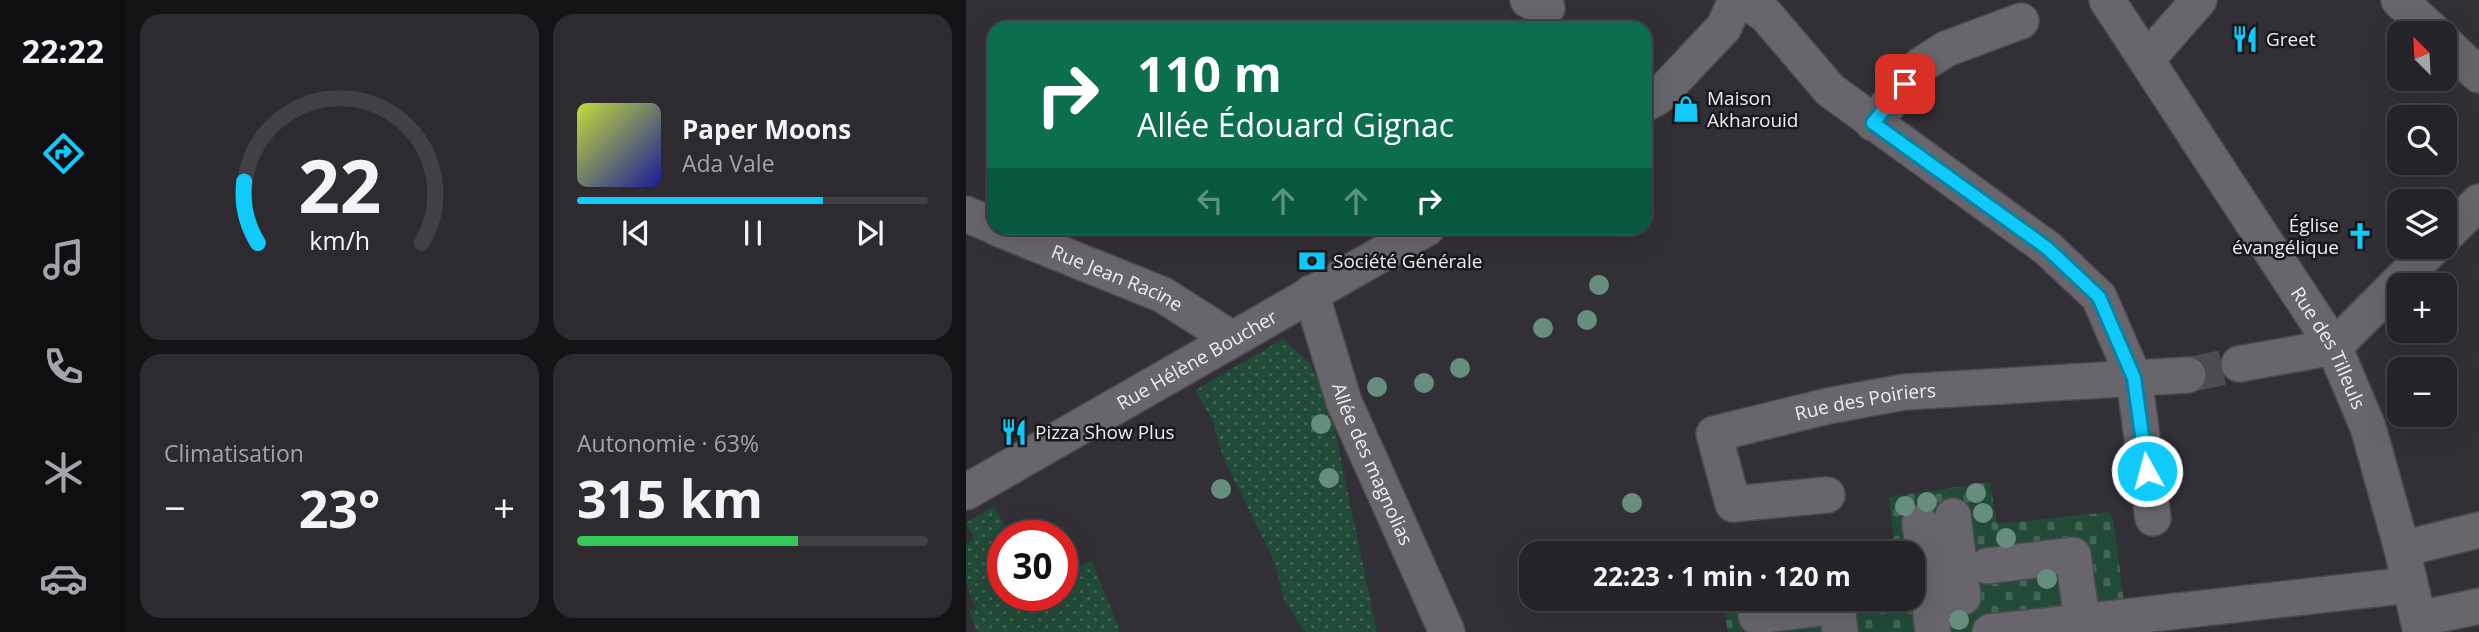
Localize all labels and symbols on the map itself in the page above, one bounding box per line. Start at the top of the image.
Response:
north arrow [2387,21,2457,91]
restaurant icon: Greet [2230,24,2260,54]
place label: Greet [2266,26,2316,52]
pin [1875,54,1935,114]
place label: Maison Akharouid [1707,85,1798,133]
shop icon: Maison Akharouid [1671,94,1701,124]
place label: Église évangélique [2232,212,2339,260]
church icon: Église évangélique [2345,221,2375,251]
street label: Rue Jean Racine [1048,238,1188,317]
bank icon: Société Générale [1297,246,1327,276]
place label: Société Générale [1333,248,1482,274]
street label: Rue des Tilleuls [2285,281,2372,413]
street label: Rue Hélène Boucher [1112,303,1282,416]
street label: Rue des Poiriers [1792,377,1937,427]
street label: Allée des magnolias [1326,380,1419,549]
restaurant icon: Pizza Show Plus [999,417,1029,447]
place label: Pizza Show Plus [1035,419,1175,445]
position arrow [2110,434,2184,508]
speed limit sign: 30 [987,520,1078,611]

